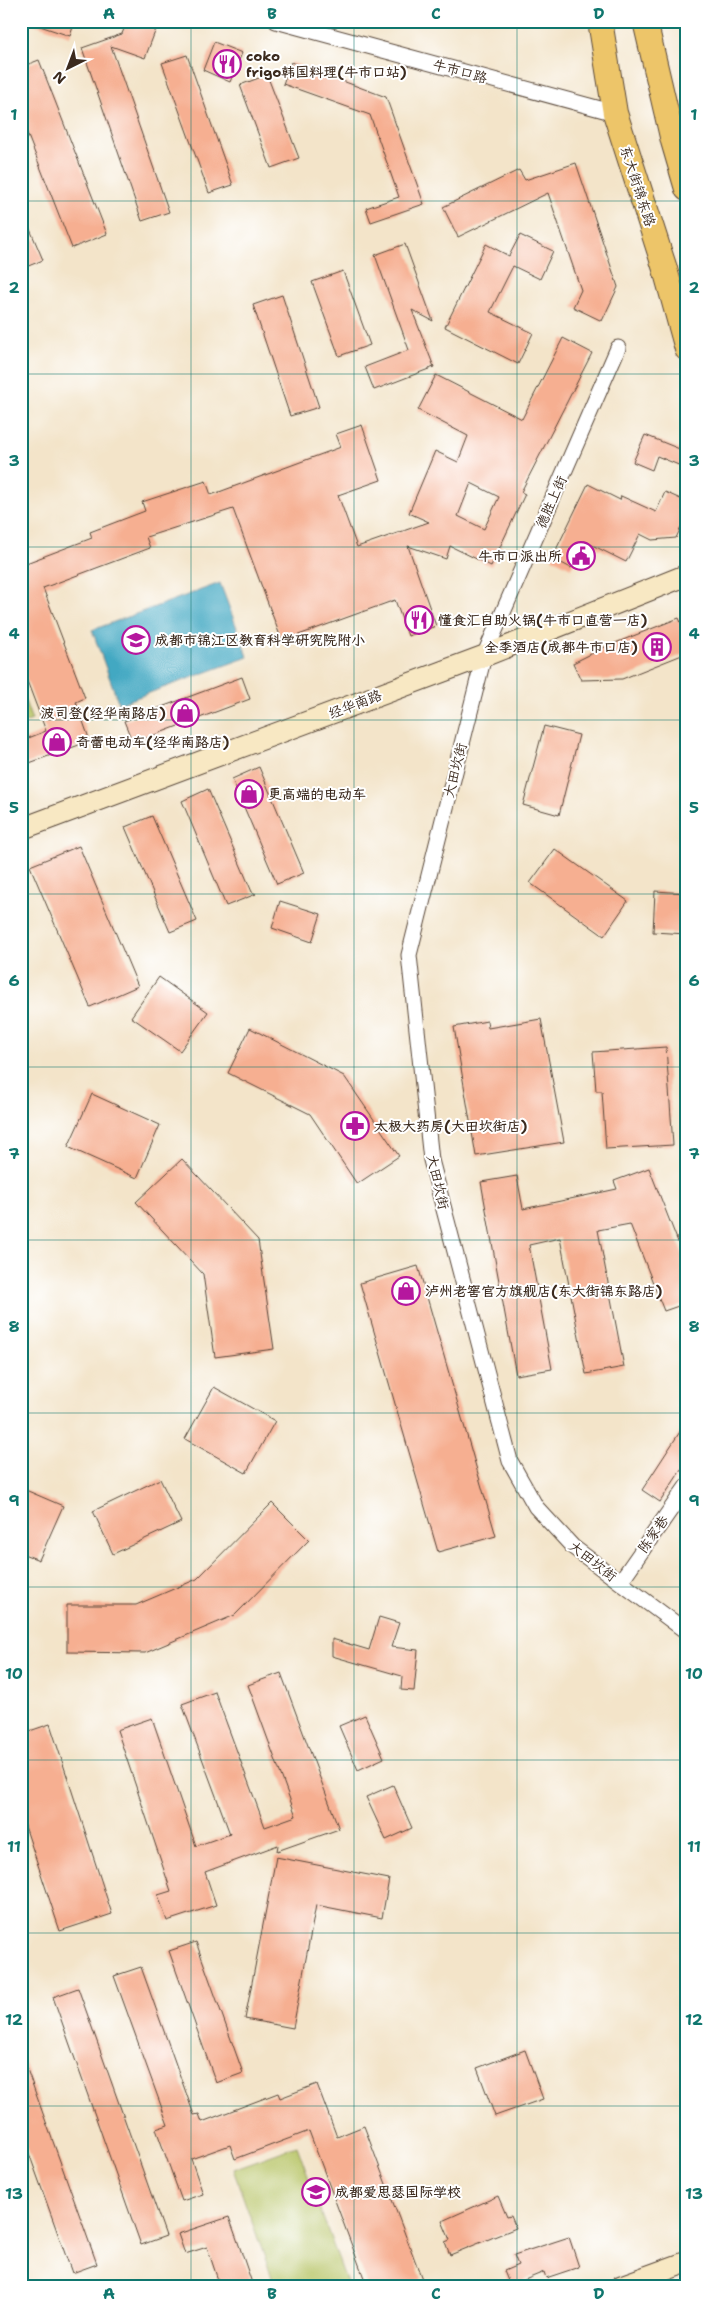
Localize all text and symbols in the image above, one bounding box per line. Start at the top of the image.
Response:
text: A [103,3,115,24]
text: B [267,3,277,24]
text: C [431,3,441,24]
text: D [593,3,605,24]
north arrow [42,42,92,92]
place label: coko frigo韩国料理(牛市口站) [246,47,407,81]
restaurant icon: coko frigo韩国料理(牛市口站) [212,49,242,79]
street label: 牛市口路 [431,55,489,87]
text: N [49,67,69,88]
text: 1 [10,104,18,125]
text: 1 [690,104,698,125]
street label: 东大街锦东路 [616,143,660,229]
text: 2 [8,277,20,298]
text: 2 [688,277,700,298]
text: 3 [8,450,20,471]
text: 3 [688,450,700,471]
street label: 德胜上街 [531,473,571,531]
public building icon: 牛市口派出所 [566,541,596,571]
place label: 牛市口派出所 [478,547,562,565]
restaurant icon: 懂食汇自助火锅(牛市口直营一店) [404,605,434,635]
place label: 懂食汇自助火锅(牛市口直营一店) [438,611,647,629]
text: 4 [8,623,20,644]
text: 4 [688,623,700,644]
school or university icon: 成都市锦江区教育科学研究院附小 [121,625,151,655]
place label: 成都市锦江区教育科学研究院附小 [155,631,365,649]
building icon: 全季酒店(成都牛市口店) [642,632,672,662]
place label: 全季酒店(成都牛市口店) [485,638,638,656]
street label: 经华南路 [326,686,384,722]
shop icon: 波司登(经华南路店) [170,698,200,728]
place label: 波司登(经华南路店) [41,704,166,722]
shop icon: 奇蕾电动车(经华南路店) [42,727,72,757]
place label: 奇蕾电动车(经华南路店) [76,733,229,751]
street label: 大田坎街 [439,741,471,799]
shop icon: 更高端的电动车 [234,779,264,809]
place label: 更高端的电动车 [268,785,366,803]
text: 5 [9,797,19,818]
text: 5 [689,797,699,818]
text: 6 [8,970,20,991]
text: 6 [688,970,700,991]
pharmacy icon: 太极大药房(大田坎街店) [340,1111,370,1141]
place label: 太极大药房(大田坎街店) [374,1117,527,1135]
text: 7 [8,1143,20,1164]
text: 7 [688,1143,700,1164]
street label: 大田坎街 [423,1153,453,1211]
shop icon: 泸州老窖官方旗舰店(东大街锦东路店) [391,1276,421,1306]
place label: 泸州老窖官方旗舰店(东大街锦东路店) [425,1282,662,1300]
text: 8 [8,1316,20,1337]
text: 8 [688,1316,700,1337]
text: 9 [8,1490,20,1511]
text: 9 [688,1490,700,1511]
street label: 陈家巷 [634,1511,673,1556]
street label: 大田坎街 [565,1537,621,1585]
text: 10 [5,1663,23,1684]
text: 10 [685,1663,703,1684]
text: 11 [7,1836,21,1857]
text: 11 [687,1836,701,1857]
text: 12 [5,2009,23,2030]
text: 12 [685,2009,703,2030]
school or university icon: 成都爱思瑟国际学校 [301,2177,331,2207]
text: 13 [5,2183,23,2204]
place label: 成都爱思瑟国际学校 [335,2183,461,2201]
text: 13 [685,2183,703,2204]
text: A [103,2283,115,2304]
text: B [267,2283,277,2304]
text: C [431,2283,441,2304]
text: D [593,2283,605,2304]

